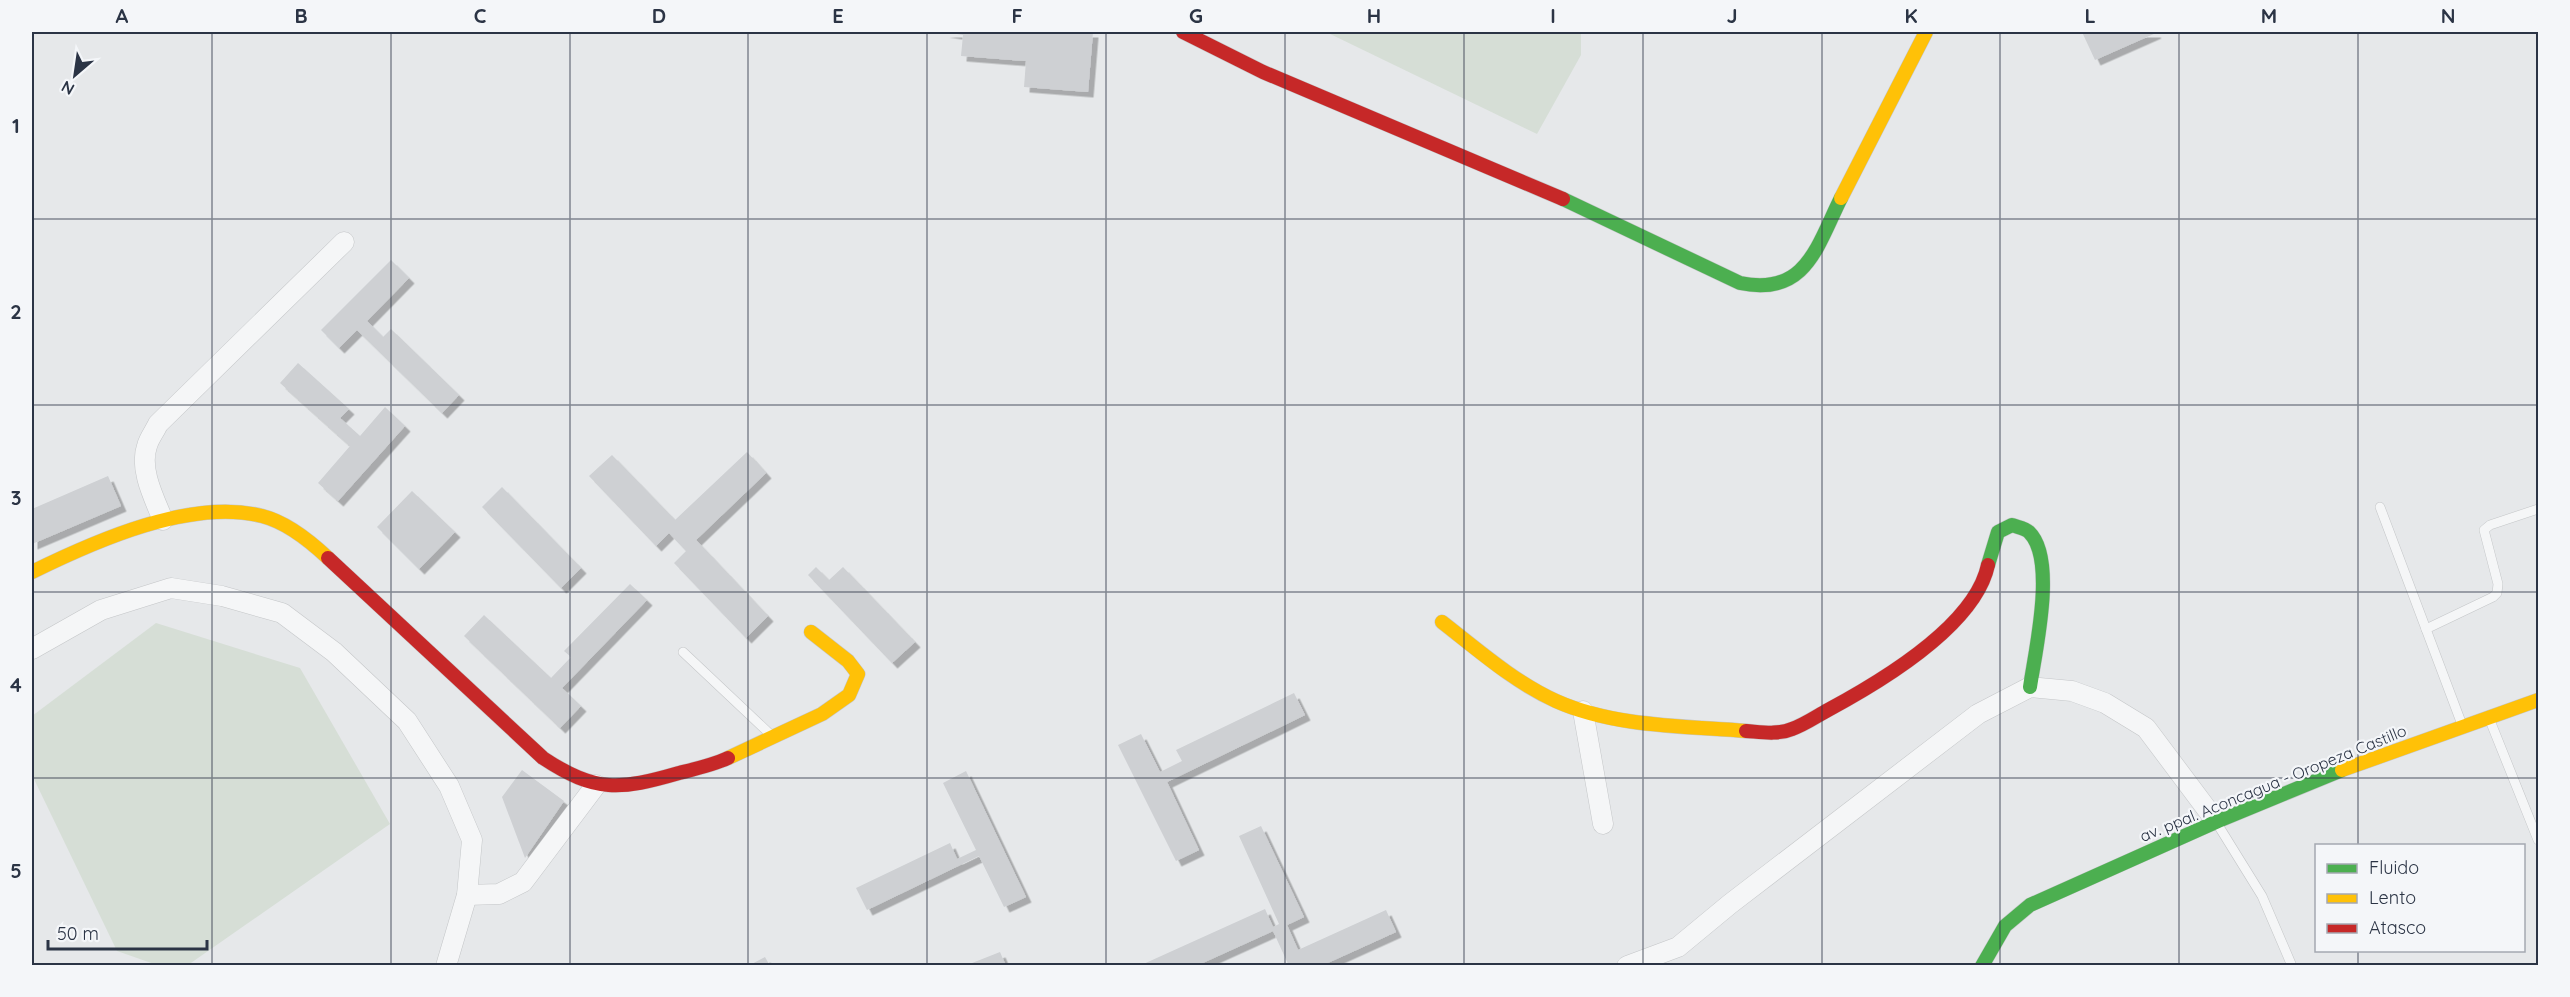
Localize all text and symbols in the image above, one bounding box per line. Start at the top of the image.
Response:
text: A [116,3,129,28]
text: B [294,3,308,28]
text: C [474,3,487,28]
text: D [652,3,666,28]
text: E [832,3,844,28]
text: F [1011,3,1023,28]
text: G [1189,3,1203,28]
text: H [1367,3,1381,28]
text: I [1550,3,1556,28]
text: J [1726,3,1738,28]
text: K [1904,3,1918,28]
text: L [2084,3,2096,28]
text: M [2261,3,2277,28]
text: N [2441,3,2455,28]
north arrow [45,45,105,105]
text: N [58,77,78,100]
text: 1 [12,113,20,138]
text: 2 [10,299,22,324]
text: 3 [11,485,21,510]
text: 4 [10,672,22,697]
street label: av. ppal. Aconcagua - Oropeza Castillo [2137,720,2409,846]
legend [2315,844,2525,952]
text: Fluido [2369,856,2419,879]
text: 5 [10,858,22,883]
text: Lento [2369,886,2416,909]
scale bar [48,913,207,951]
text: Atasco [2369,916,2426,939]
text: 50 m [57,922,99,945]

